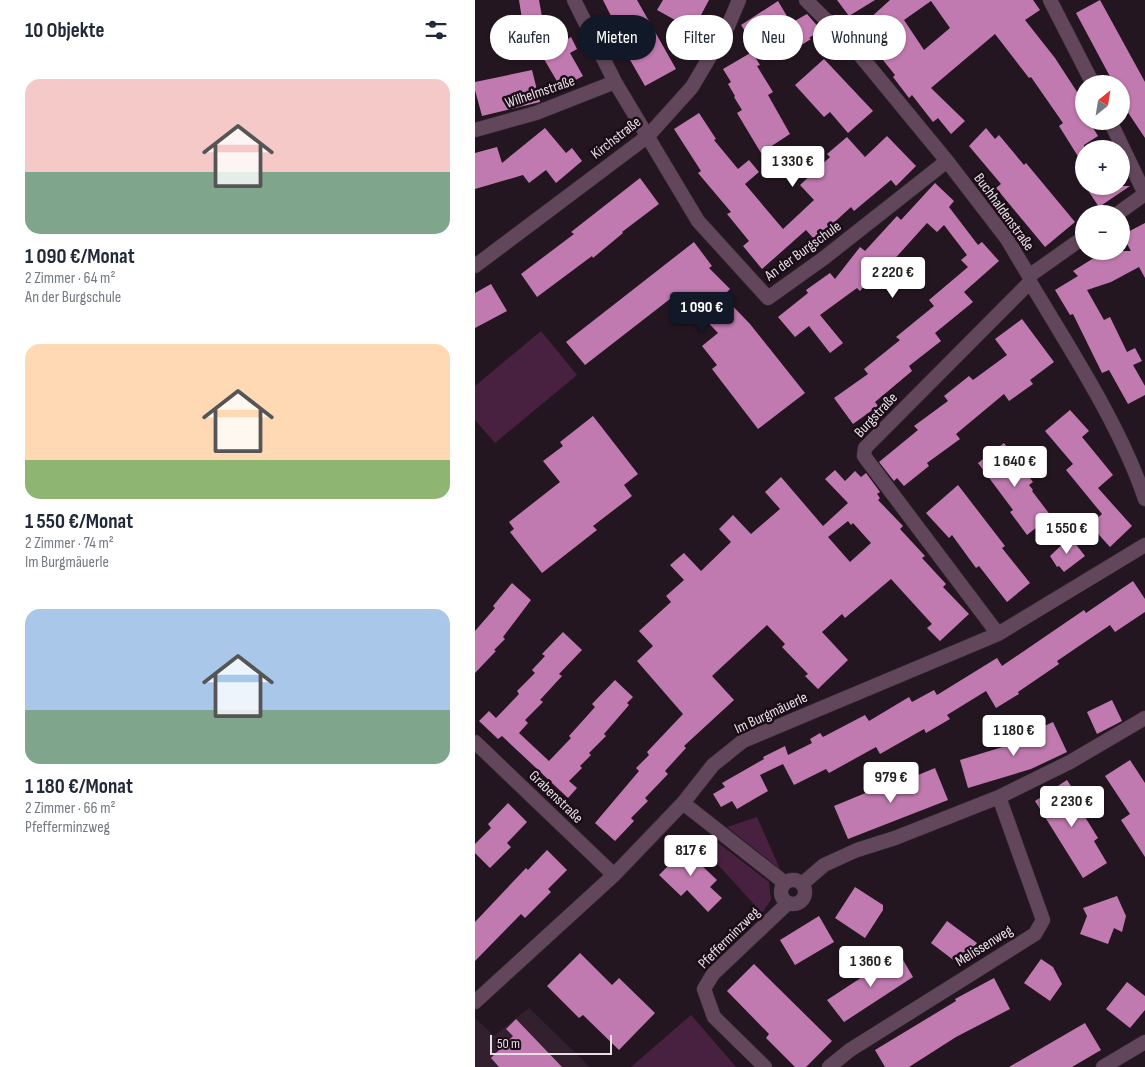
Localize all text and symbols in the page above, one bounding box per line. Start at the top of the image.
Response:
chip: Kaufen [490,15,568,60]
chip: Mieten [578,15,656,60]
chip: Filter [666,15,733,60]
chip: Neu [743,15,803,60]
chip: Wohnung [813,15,906,60]
icon: filters [422,16,450,44]
text: 10 Objekte [25,18,104,43]
street label: Wilhelmstraße [503,71,577,113]
north arrow [1075,75,1130,130]
map controls [1075,75,1130,260]
icon: home [193,111,283,201]
street label: Kirchstraße [587,113,645,163]
button: + [1075,140,1130,195]
pin: 1 330 € [747,146,839,188]
text: 1 330 € [772,152,814,171]
street label: Buchhaldenstraße [970,170,1038,254]
button: − [1075,205,1130,260]
street label: An der Burgschule [760,217,845,286]
text: 1 090 €/Monat [25,244,135,269]
pin: 2 220 € [847,256,939,299]
text: 2 220 € [872,263,914,282]
text: 2 Zimmer · 64 m² [25,269,115,288]
text: An der Burgschule [25,288,121,307]
pin: 1 090 € [656,292,748,334]
text: 1 090 € [681,298,723,317]
icon: home [193,376,283,466]
street label: Burgstraße [850,388,902,442]
pin: 1 640 € [969,446,1061,488]
text: 1 640 € [994,452,1036,471]
text: 1 550 €/Monat [25,509,133,534]
pin: 1 550 € [1021,512,1113,555]
text: 1 550 € [1046,519,1088,538]
text: 2 Zimmer · 74 m² [25,534,114,553]
text: Im Burgmäuerle [25,553,109,572]
icon: home [193,641,283,731]
street label: Im Burgmäuerle [731,688,811,738]
pin: 1 180 € [968,714,1060,757]
text: 1 180 € [994,721,1034,740]
pin: 979 € [856,762,926,804]
street label: Grabenstraße [525,766,587,828]
text: 979 € [875,768,907,787]
text: 1 180 €/Monat [25,774,133,799]
pin: 2 230 € [1026,786,1118,828]
text: 2 230 € [1051,792,1093,811]
text: 2 Zimmer · 66 m² [25,799,115,818]
text: Pfefferminzweg [25,818,110,837]
pin: 817 € [656,834,726,877]
text: 817 € [675,841,707,860]
street label: Pfefferminzweg [694,903,764,973]
street label: Melissenweg [952,921,1016,971]
pin: 1 360 € [825,946,917,988]
text: 1 360 € [850,952,892,971]
scale bar [490,1032,613,1055]
text: 50 m [497,1035,520,1052]

